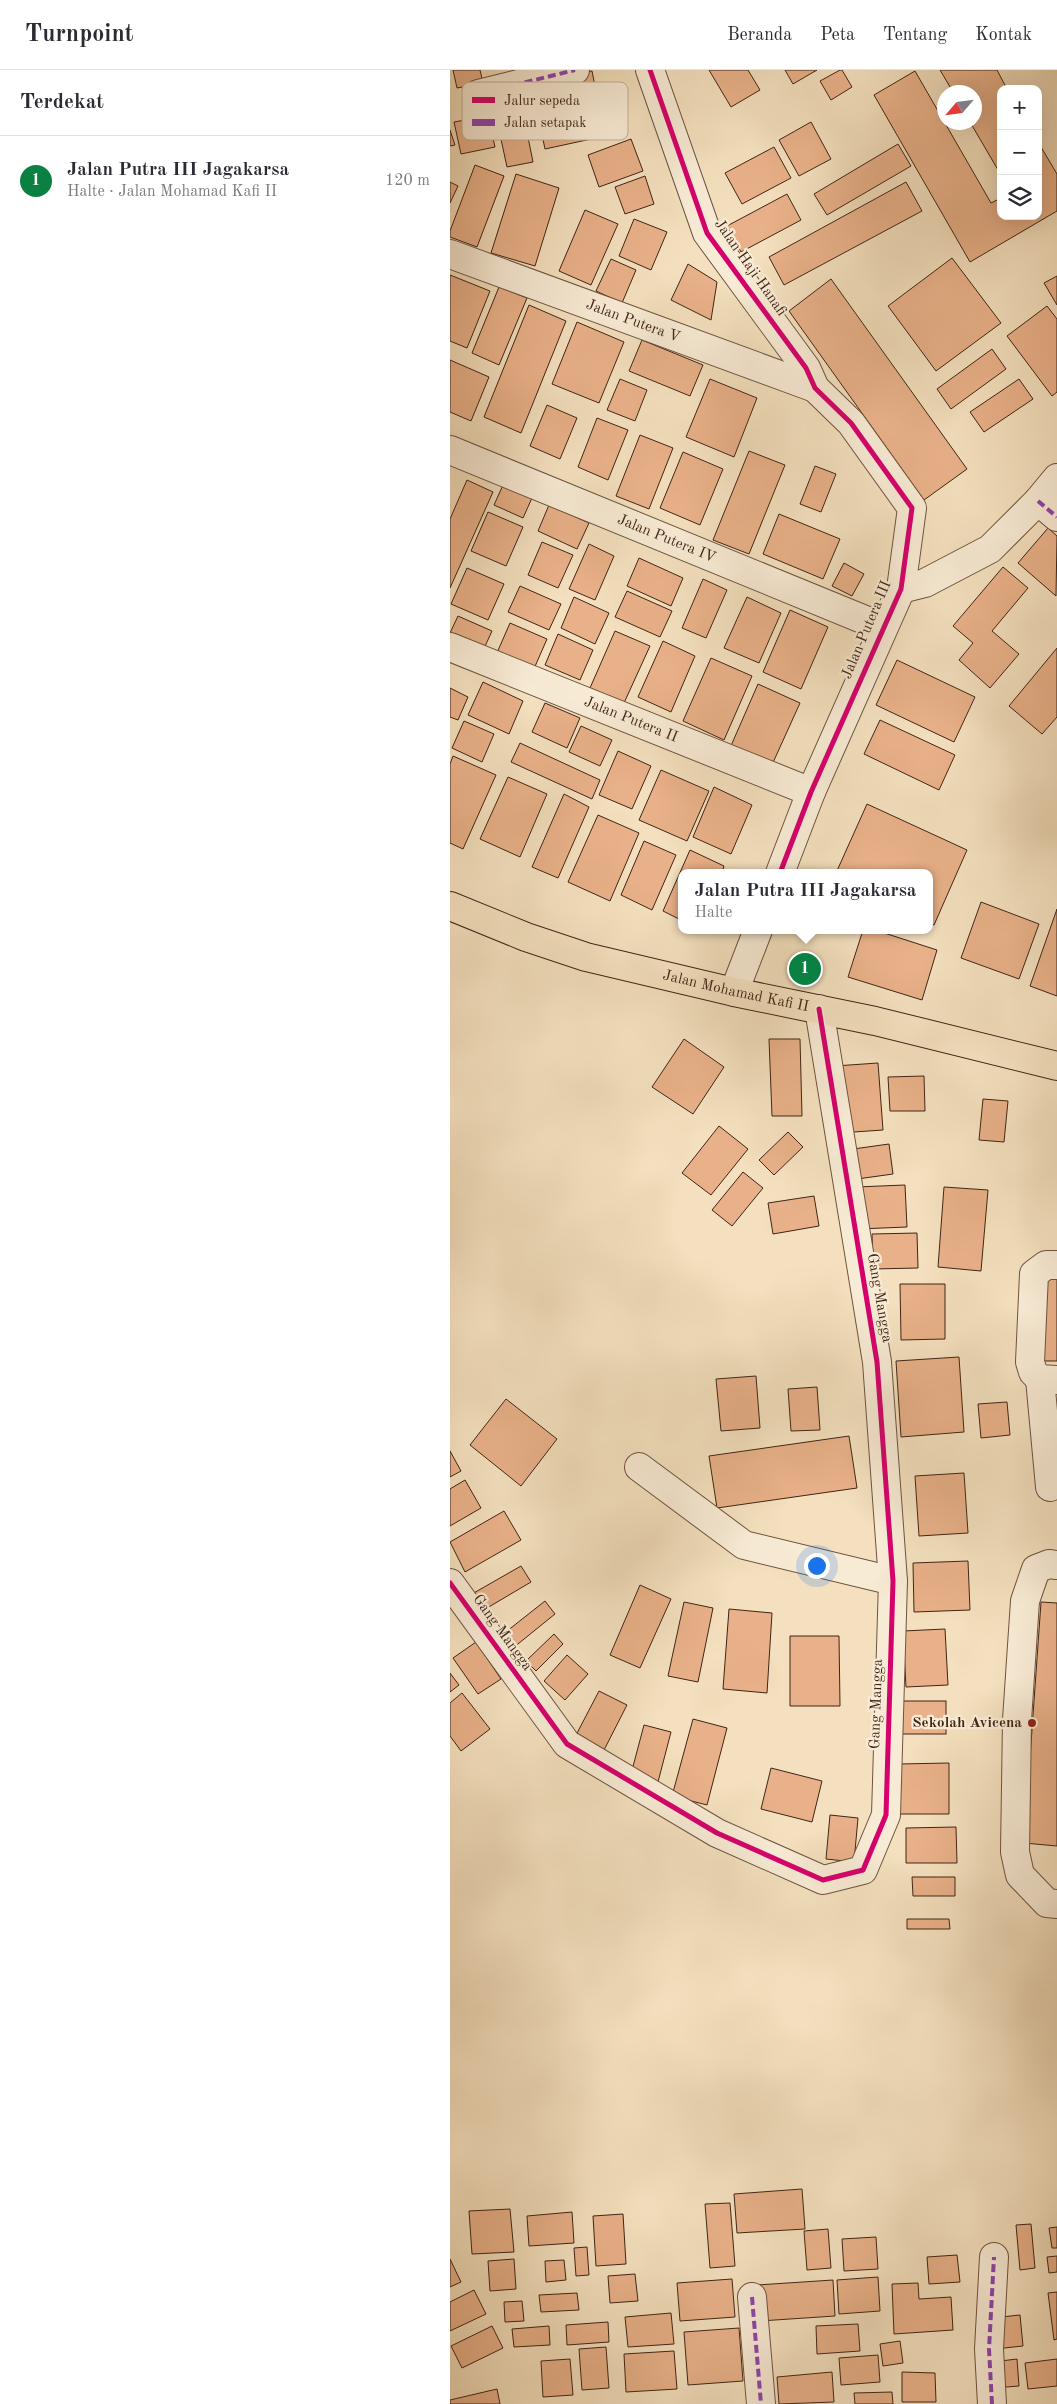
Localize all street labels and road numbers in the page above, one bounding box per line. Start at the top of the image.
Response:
street label: Jalan Haji Hanafi [711,217,789,319]
street label: Jalan Putera V [584,297,683,345]
street label: Jalan Putera IV [615,512,718,566]
street label: Jalan Putera III [840,579,894,681]
street label: Jalan Putera II [582,694,680,745]
street label: Jalan Mohamad Kafi II [661,968,810,1015]
street label: Gang Mangga [864,1252,894,1344]
street label: Gang Mangga [469,1592,535,1674]
street label: Gang Mangga [868,1658,886,1749]

